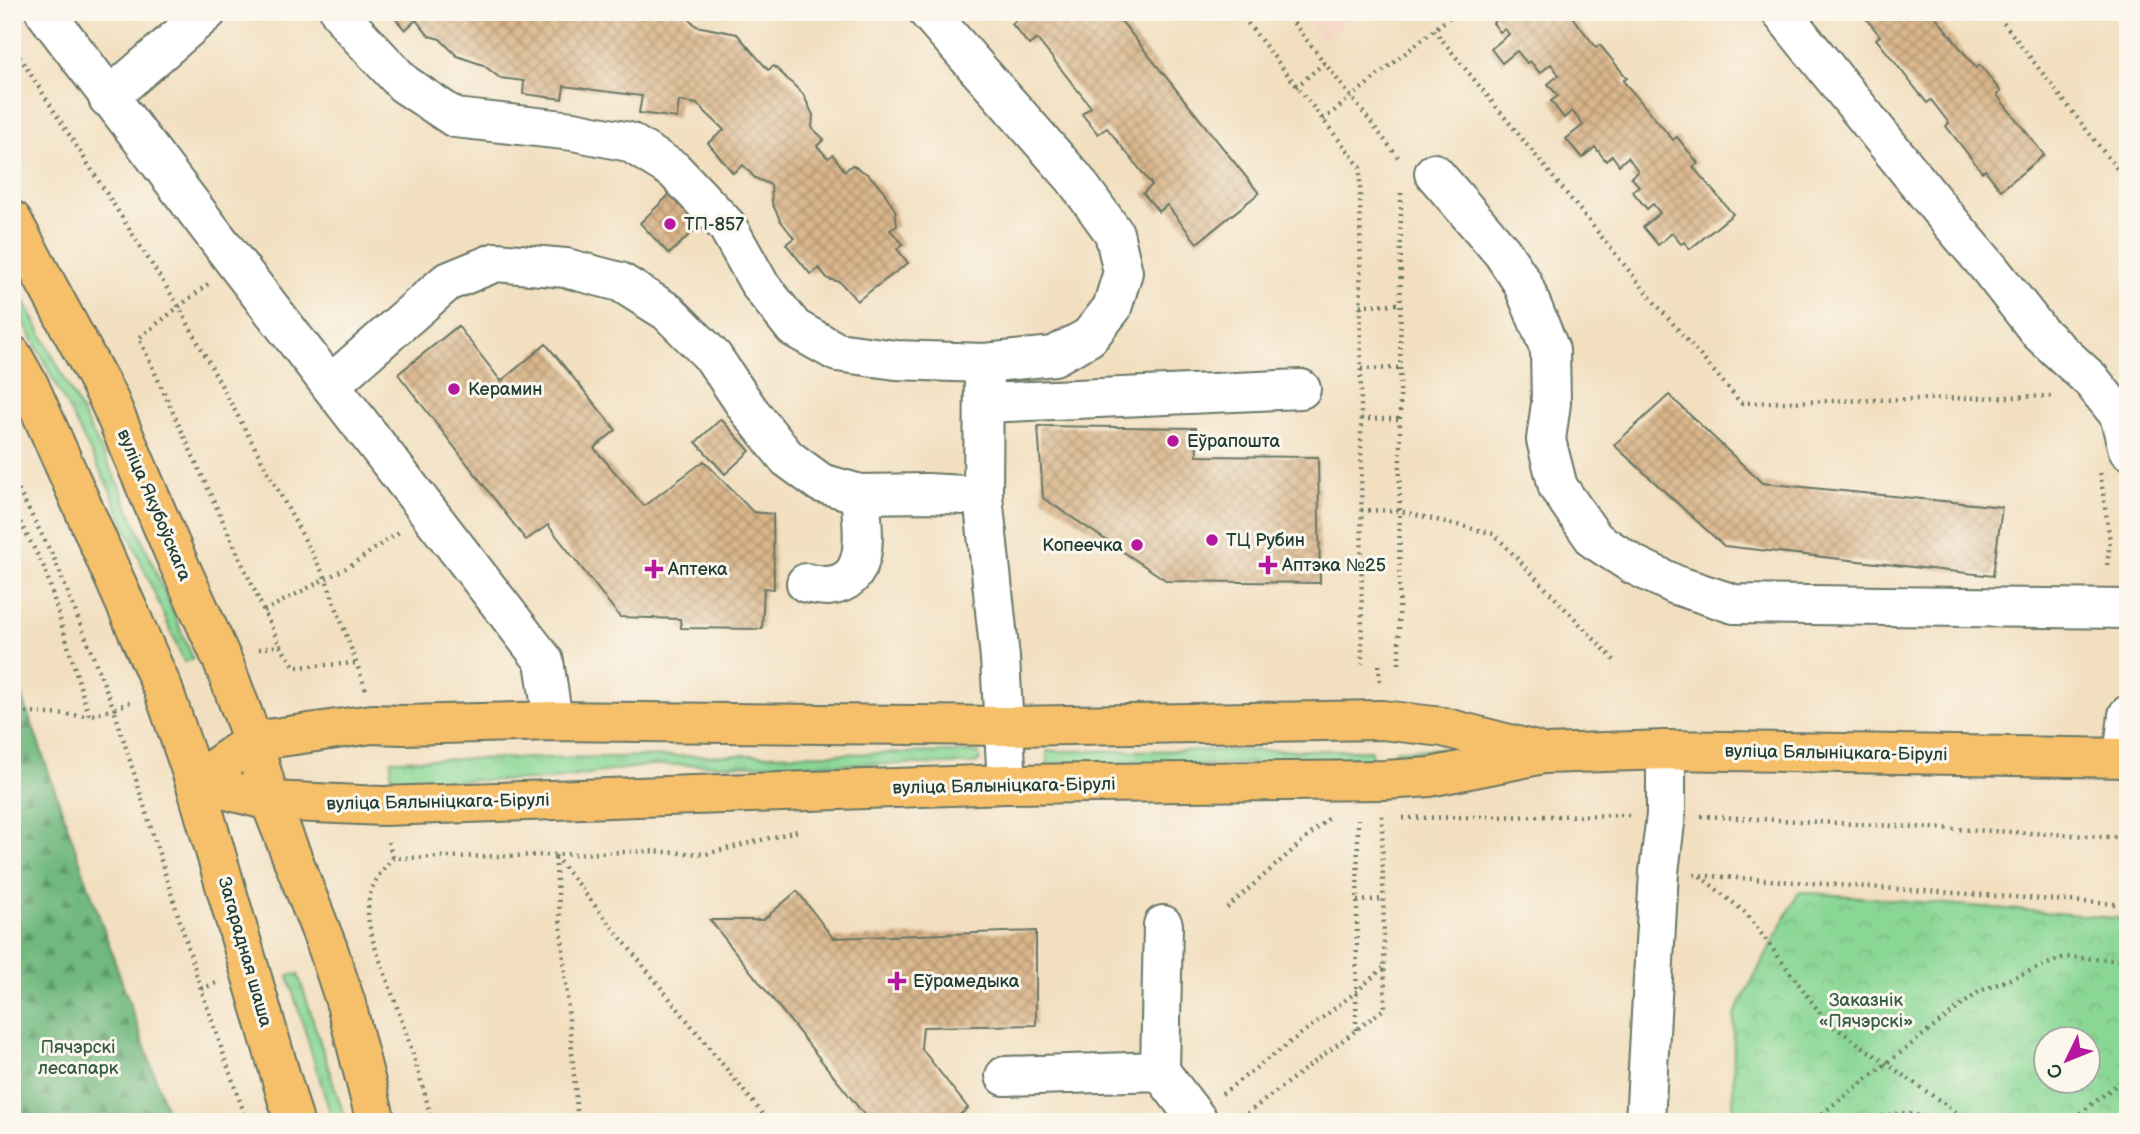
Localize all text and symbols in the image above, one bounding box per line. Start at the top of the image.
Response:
place label: ТП-857 [684,214,744,235]
marker: ТП-857 [662,216,678,232]
place label: Керамин [468,379,543,400]
marker: Керамин [446,381,462,397]
street label: вуліца Якубоўскага [113,426,196,584]
place label: Еўрапошта [1187,431,1281,452]
marker: Еўрапошта [1165,433,1181,449]
place label: ТЦ Рубин [1226,530,1305,551]
marker: ТЦ Рубин [1204,532,1220,548]
place label: Копеечка [1042,535,1123,556]
marker: Копеечка [1129,537,1145,553]
place label: Аптэка №25 [1281,555,1386,576]
marker: Аптэка №25 [1260,557,1276,573]
place label: Аптека [667,559,728,580]
marker: Аптека [646,561,662,577]
street label: вуліца Бялыніцкага-Бірулі [1724,741,1948,765]
street label: вуліца Бялыніцкага-Бірулі [892,774,1116,798]
street label: вуліца Бялыніцкага-Бірулі [326,790,550,814]
street label: Загарадная шаша [214,875,277,1030]
marker: Еўрамедыка [887,971,907,991]
place label: Еўрамедыка [913,971,1020,992]
park label: Заказнік «Пячэрскі» [1819,990,1913,1032]
north arrow [2032,1026,2102,1096]
park label: Пячэрскі лесапарк [38,1037,119,1079]
text: С [2043,1058,2069,1083]

